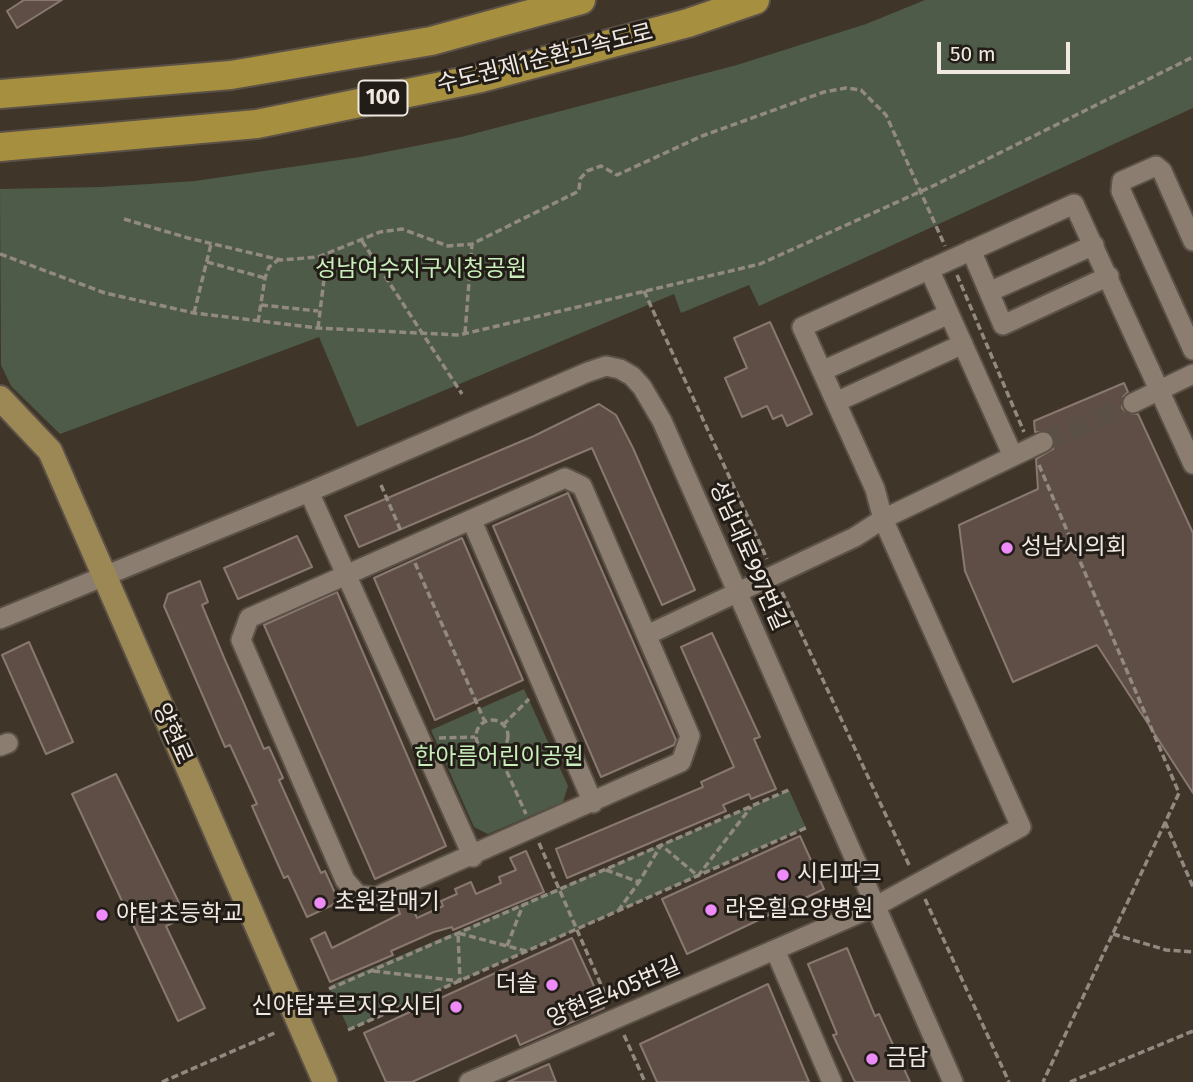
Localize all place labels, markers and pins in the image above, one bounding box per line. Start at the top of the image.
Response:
place label: 성남시의회 [1021,534,1127,562]
marker: 성남시의회 [999,540,1015,556]
place label: 시티파크 [797,861,882,889]
marker: 시티파크 [775,867,791,883]
place label: 초원갈매기 [334,889,440,917]
marker: 초원갈매기 [312,895,328,911]
place label: 라온힐요양병원 [725,896,873,924]
place label: 야탑초등학교 [116,901,243,929]
marker: 라온힐요양병원 [703,902,719,918]
marker: 야탑초등학교 [94,907,110,923]
place label: 더솔 [496,971,538,999]
marker: 더솔 [544,977,560,993]
place label: 신야탑푸르지오시티 [252,993,442,1021]
marker: 신야탑푸르지오시티 [448,999,464,1015]
place label: 금담 [886,1045,928,1073]
marker: 금담 [864,1051,880,1067]

